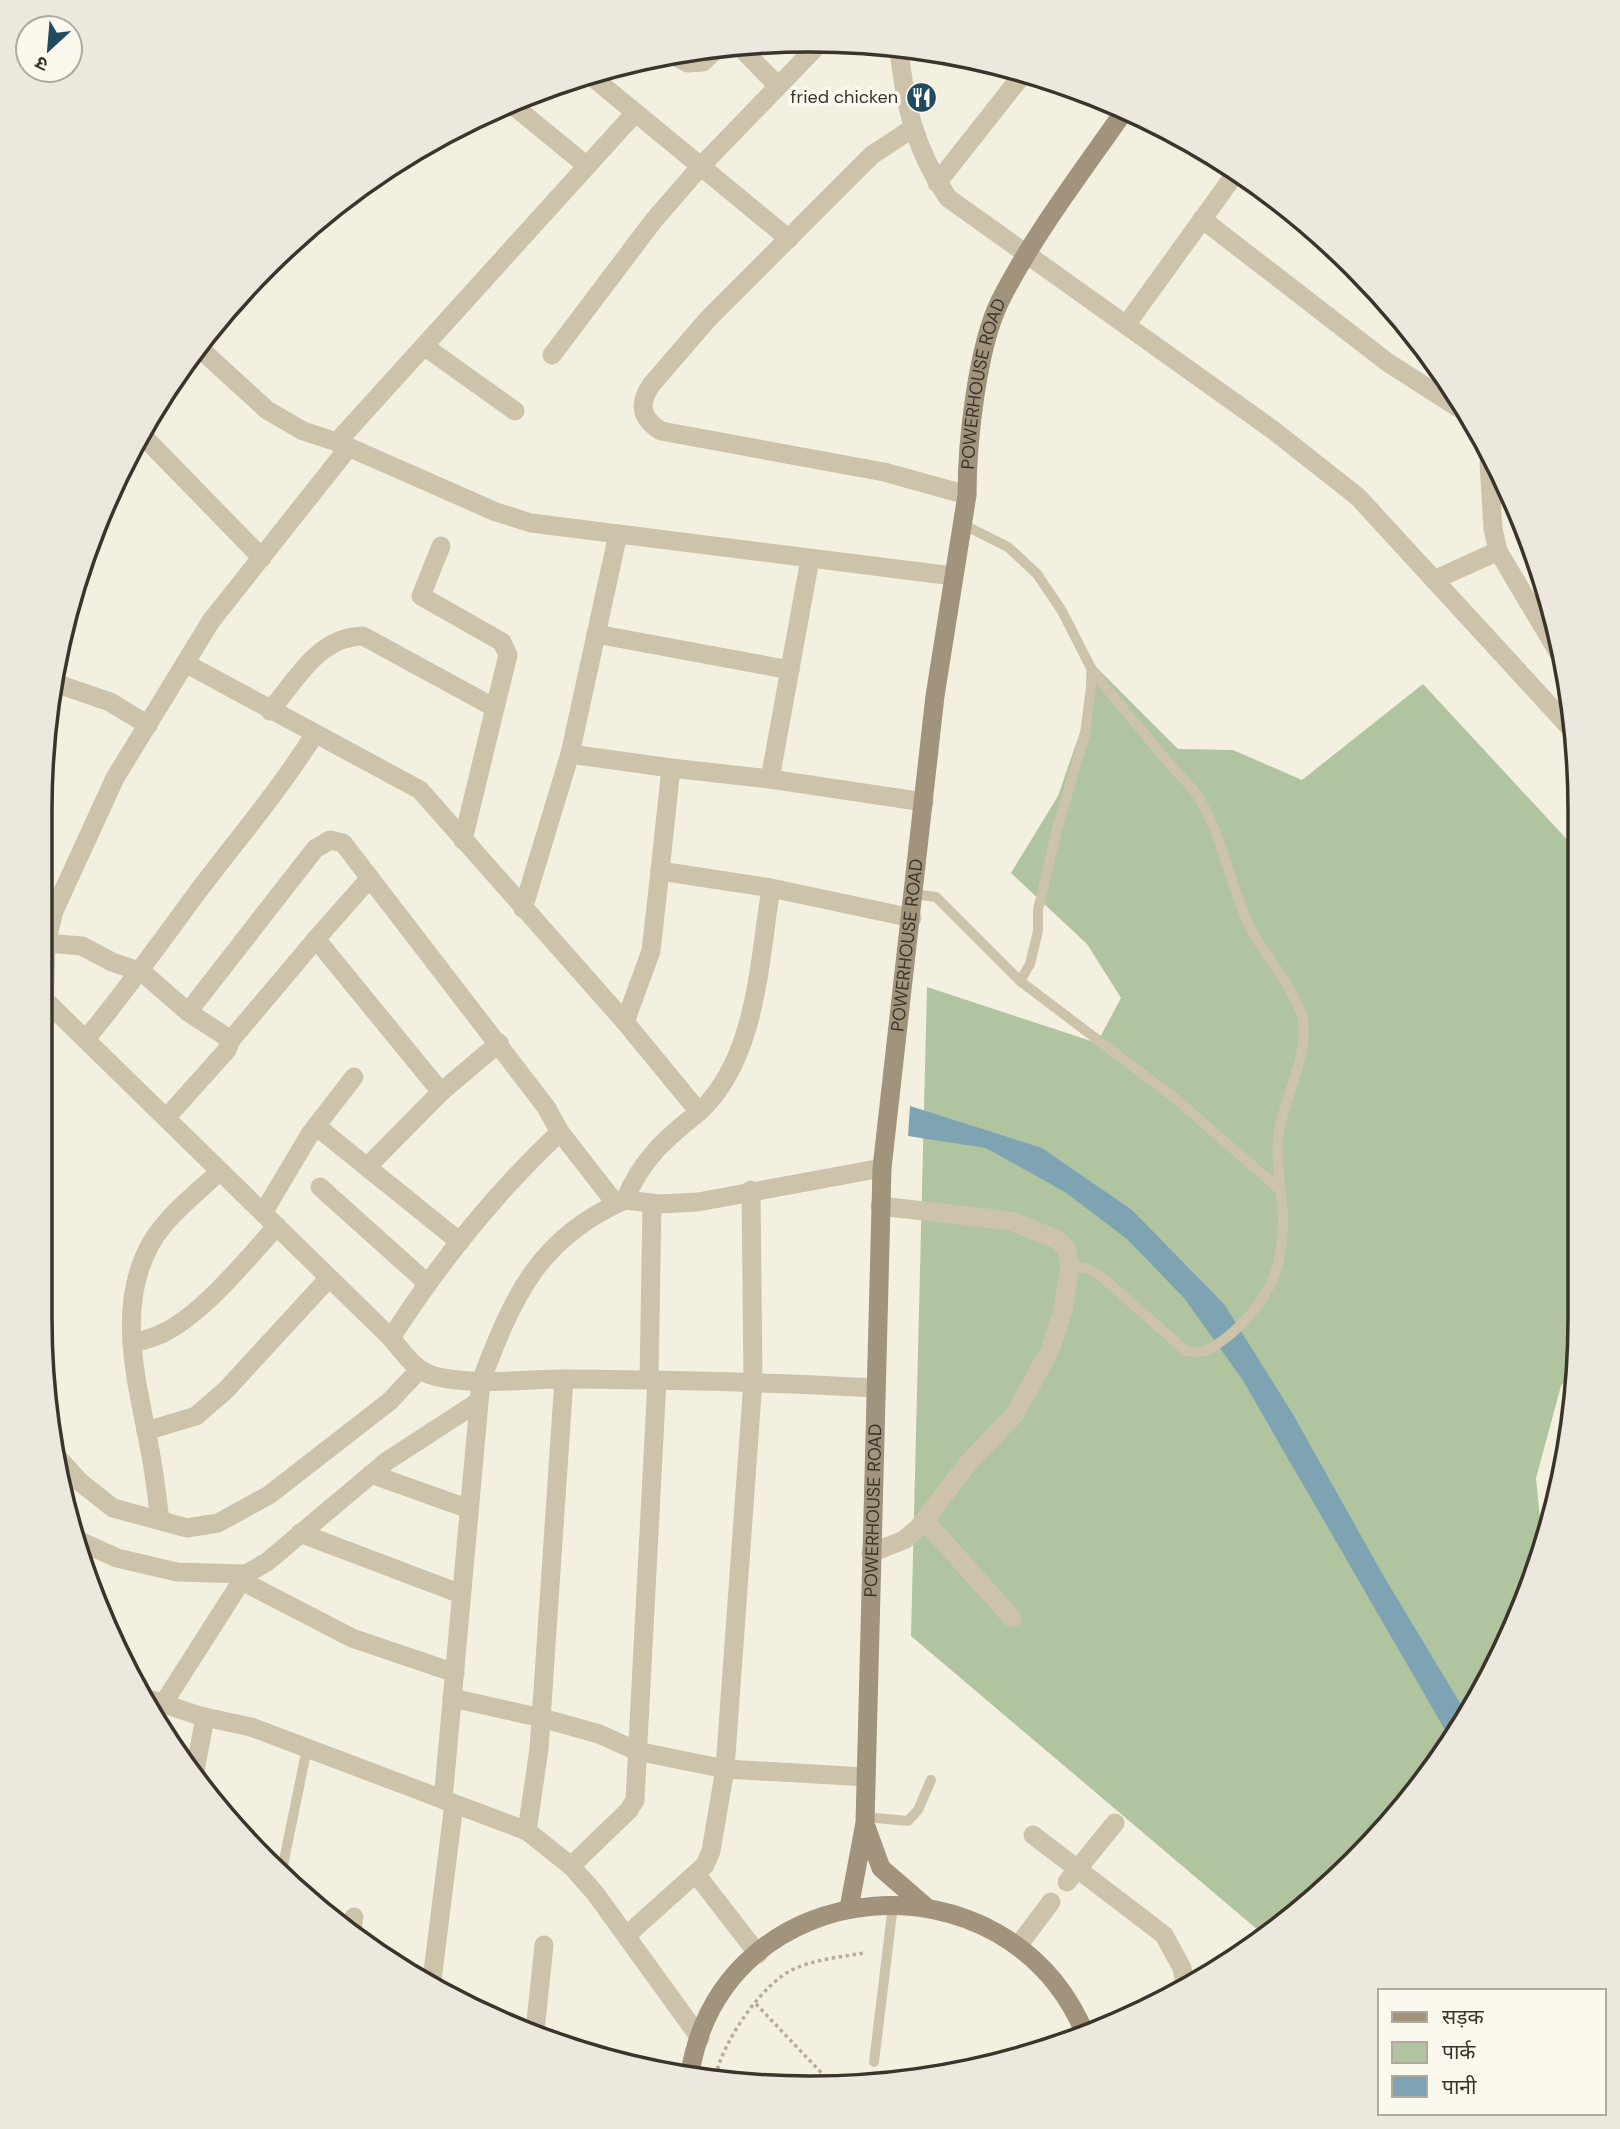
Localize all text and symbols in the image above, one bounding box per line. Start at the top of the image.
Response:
north arrow [14,14,84,84]
text: उ [31,50,52,78]
restaurant icon: fried chicken [904,80,938,114]
place label: fried chicken [790,85,898,109]
street label: POWERHOUSE ROAD [956,294,1012,470]
street label: POWERHOUSE ROAD [885,857,929,1033]
street label: POWERHOUSE ROAD [859,1423,887,1598]
legend [1378,1989,1606,2115]
text: सड़क [1442,2003,1484,2031]
text: पार्क [1442,2038,1476,2066]
text: पानी [1442,2073,1477,2101]

